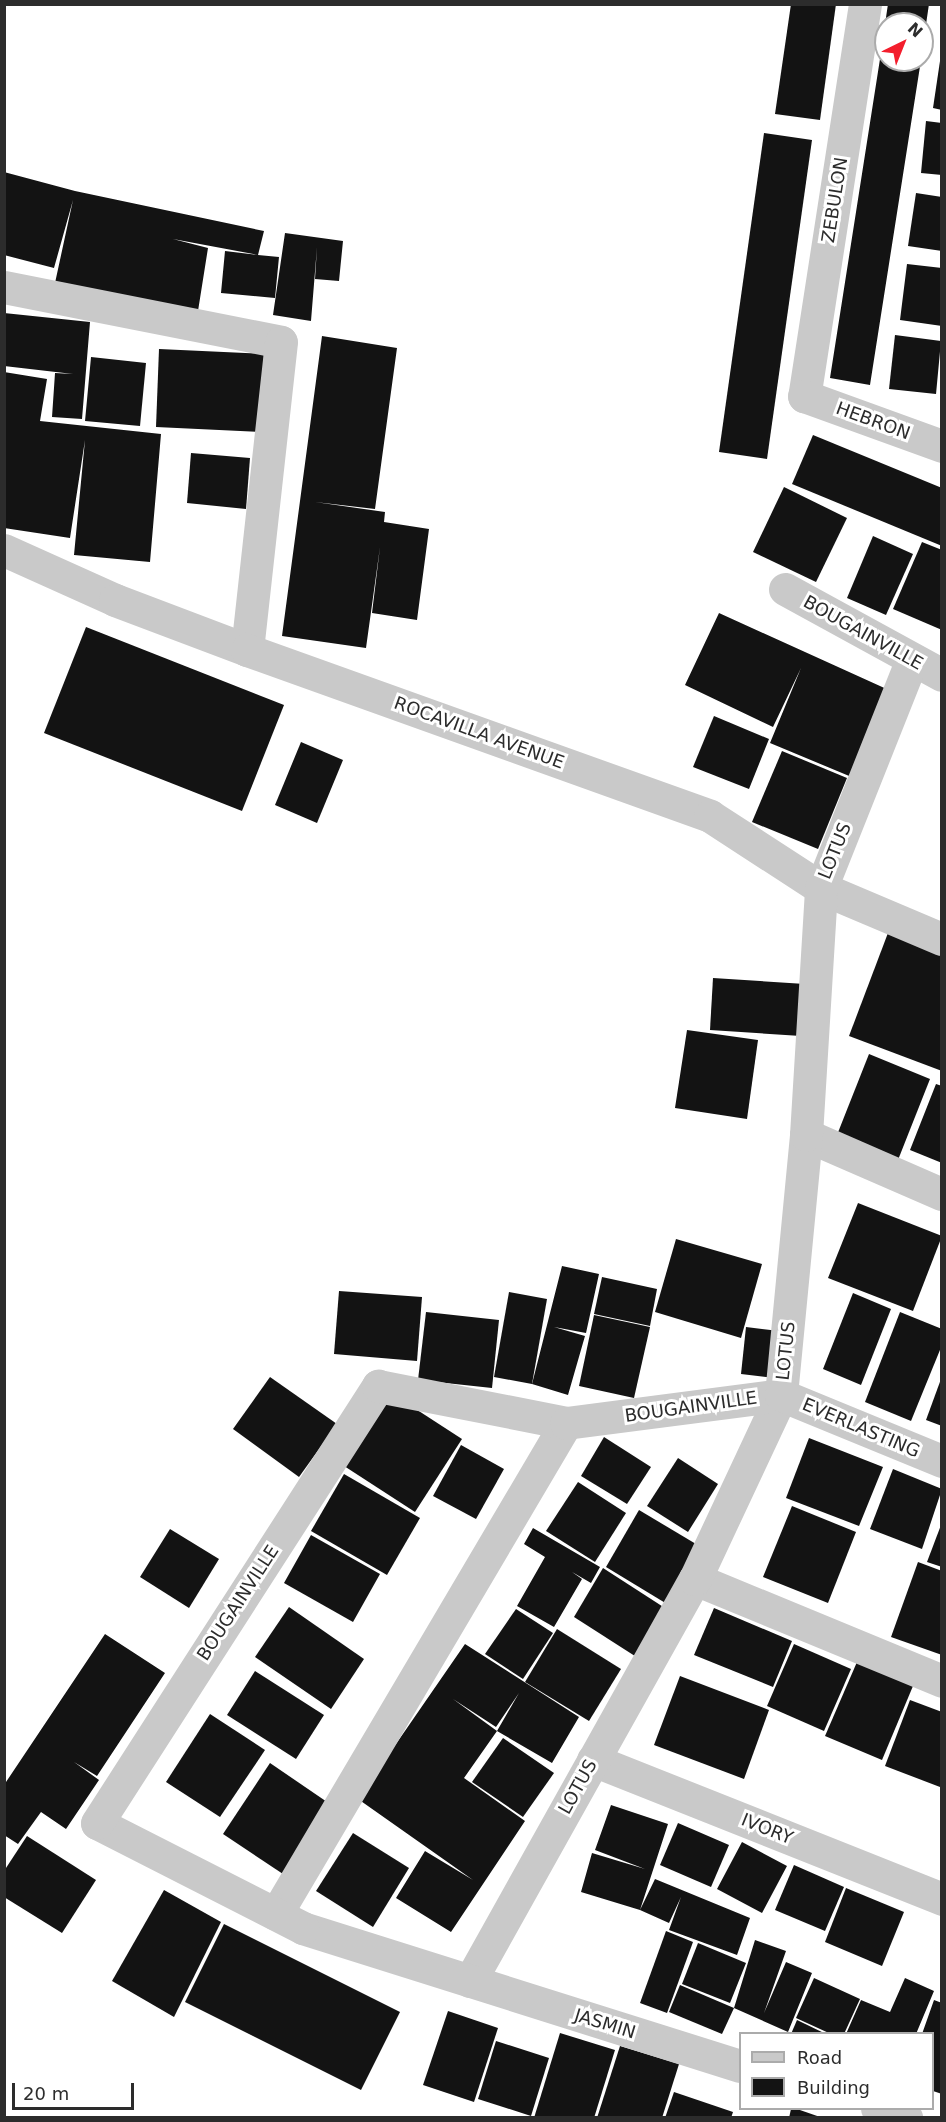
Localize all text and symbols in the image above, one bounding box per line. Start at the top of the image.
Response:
north arrow [874,12,934,72]
text: N [904,18,927,41]
street label: ZEBULON [818,156,852,244]
street label: HEBRON [833,398,913,444]
street label: BOUGAINVILLE [799,591,927,675]
street label: ROCAVILLA AVENUE [391,692,567,774]
street label: LOTUS [814,820,856,882]
street label: LOTUS [772,1320,800,1382]
street label: BOUGAINVILLE [623,1387,759,1427]
street label: EVERLASTING [799,1394,923,1462]
street label: BOUGAINVILLE [193,1541,283,1665]
street label: LOTUS [554,1756,602,1818]
street label: IVORY [738,1809,796,1849]
street label: JASMIN [572,2004,638,2044]
legend [739,2032,934,2110]
text: Road [797,2047,842,2068]
scale bar [15,2071,136,2109]
text: Building [797,2077,870,2098]
text: 20 m [23,2083,69,2104]

